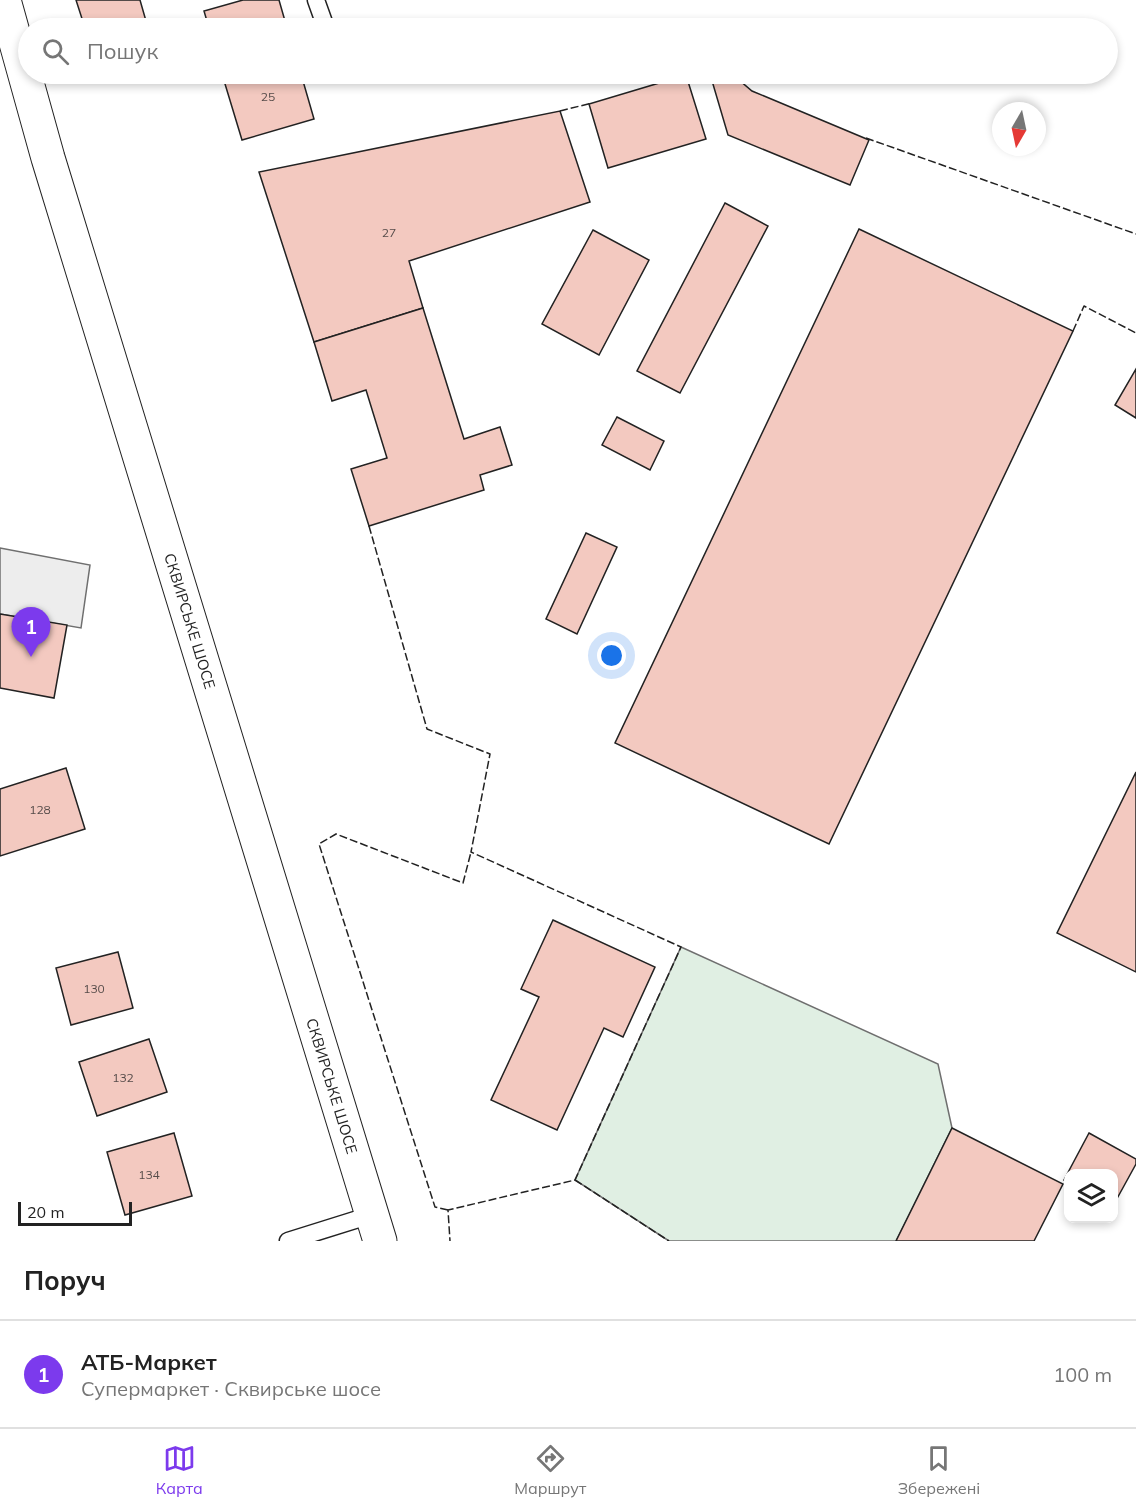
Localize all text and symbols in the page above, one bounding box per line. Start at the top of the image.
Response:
search box [18,18,1118,84]
icon: search [39,35,72,68]
text: Пошук [87,37,158,65]
house number: 25 [261,89,275,104]
north arrow [992,102,1046,156]
house number: 27 [382,225,396,240]
street label: СКВИРСЬКЕ ШОСЕ [160,551,220,691]
pin: 1 [12,608,51,657]
your location [597,641,626,670]
house number: 128 [29,802,51,817]
house number: 130 [83,981,105,996]
street label: СКВИРСЬКЕ ШОСЕ [302,1016,362,1156]
house number: 132 [112,1070,134,1085]
house number: 134 [138,1167,160,1182]
map controls [1064,1169,1118,1223]
button: layers [1064,1169,1118,1223]
scale bar [18,1199,132,1226]
text: 20 m [27,1202,64,1222]
text: Поруч [24,1264,106,1297]
text: АТБ-Маркет [81,1348,217,1376]
text: 1 [38,1362,50,1387]
text: 100 m [1053,1362,1112,1387]
text: Супермаркет · Сквирське шосе [81,1376,381,1401]
tab: Карта [156,1442,203,1498]
tab: Маршрут [514,1442,586,1498]
tab: Збережені [898,1442,980,1498]

